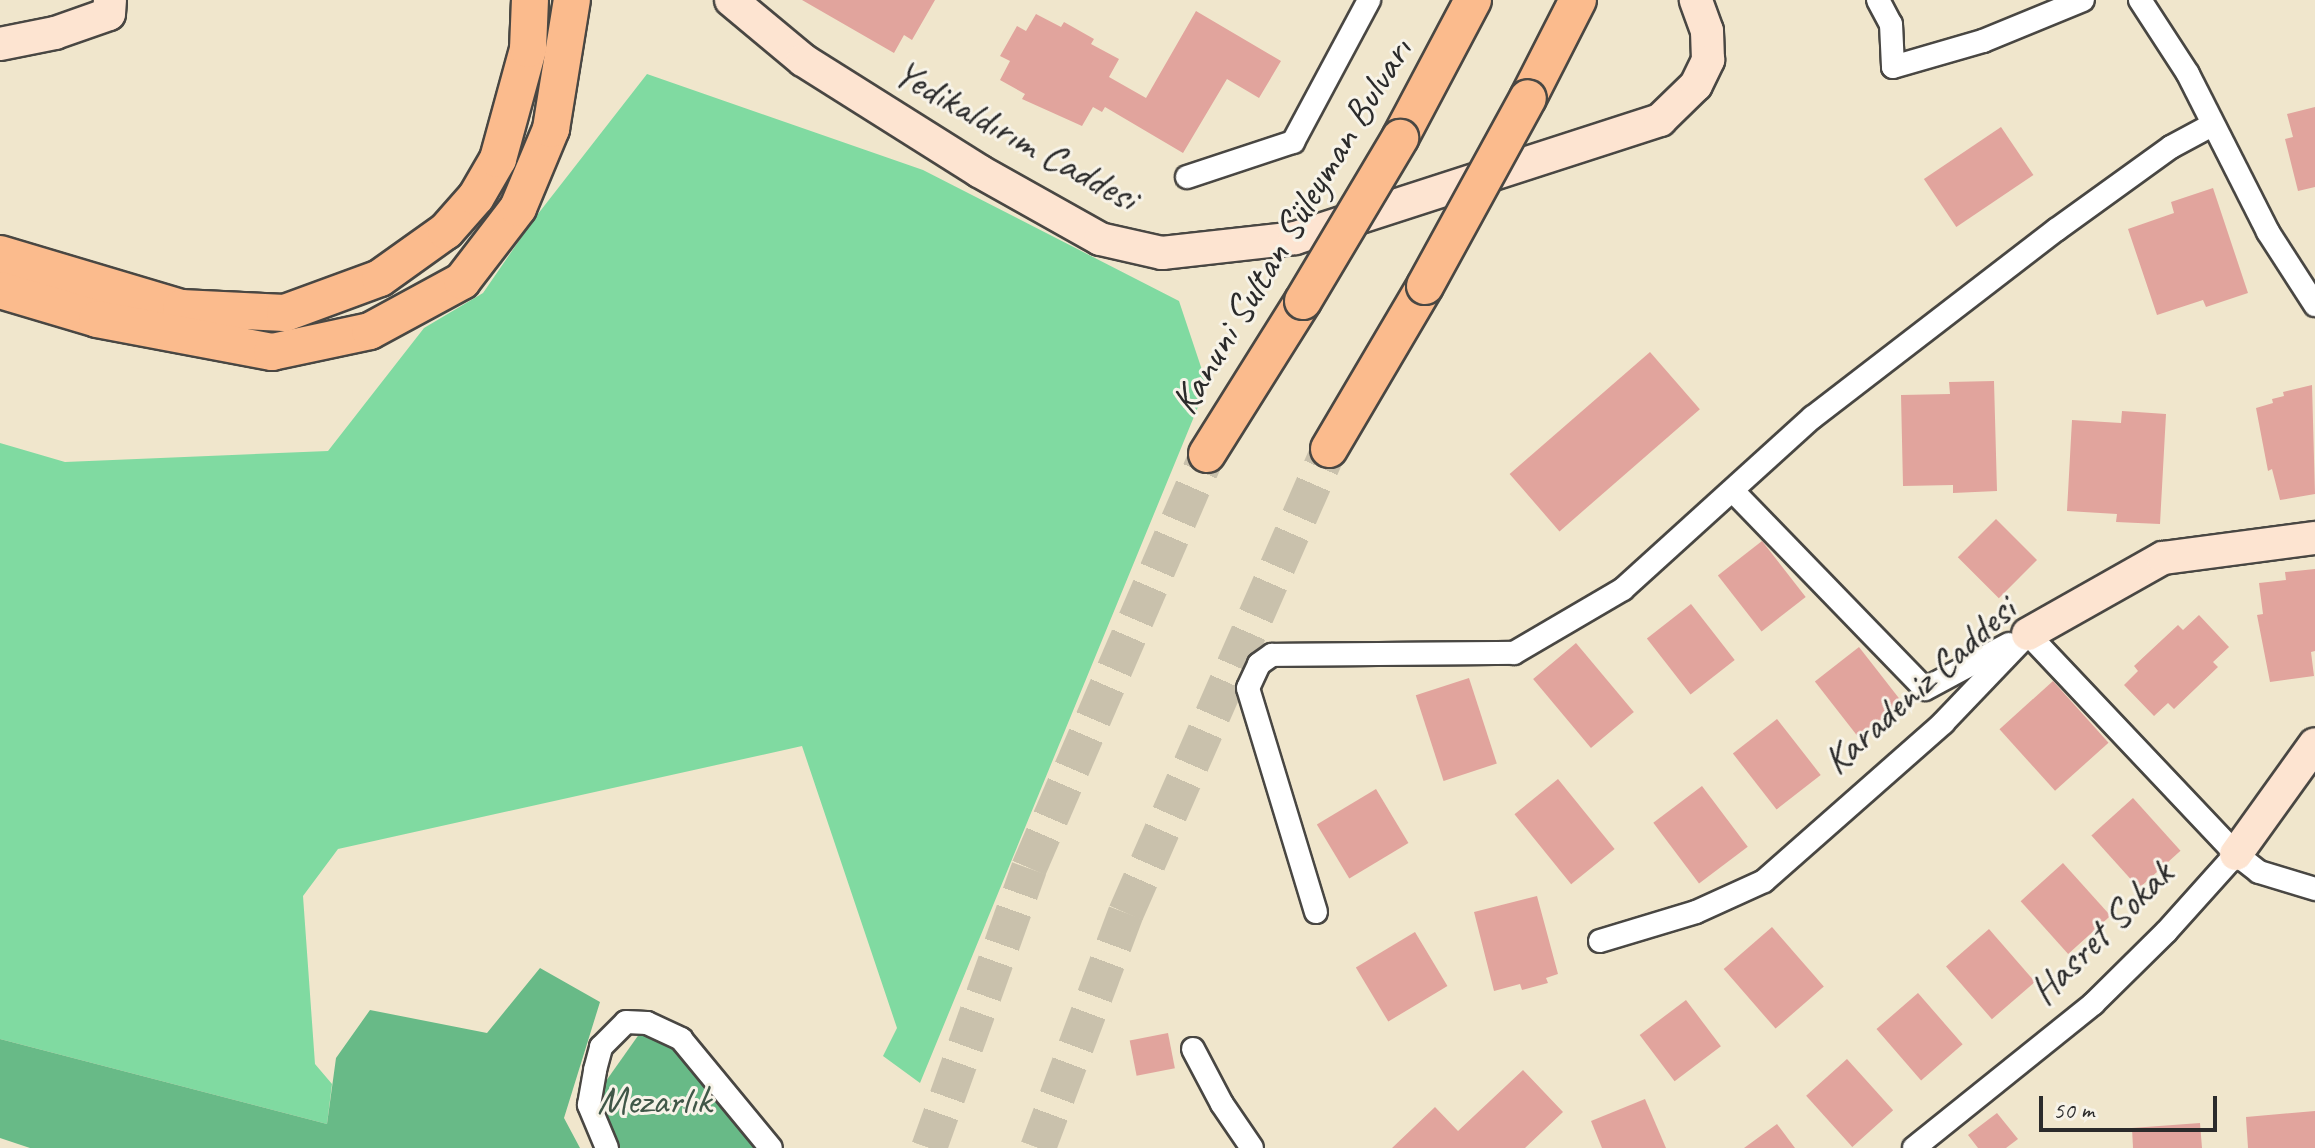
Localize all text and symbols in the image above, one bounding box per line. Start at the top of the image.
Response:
street label: Kanuni Sultan Süleyman Bulvarı [1160,30,1422,422]
street label: Yedikaldırım Caddesi [886,48,1146,222]
street label: Karadeniz Caddesi [1812,585,2026,785]
street label: Hasret Sokak [2020,851,2182,1013]
park label: Mezarlık [597,1076,711,1124]
scale bar [2043,1080,2221,1130]
text: 50 m [2053,1095,2094,1125]

